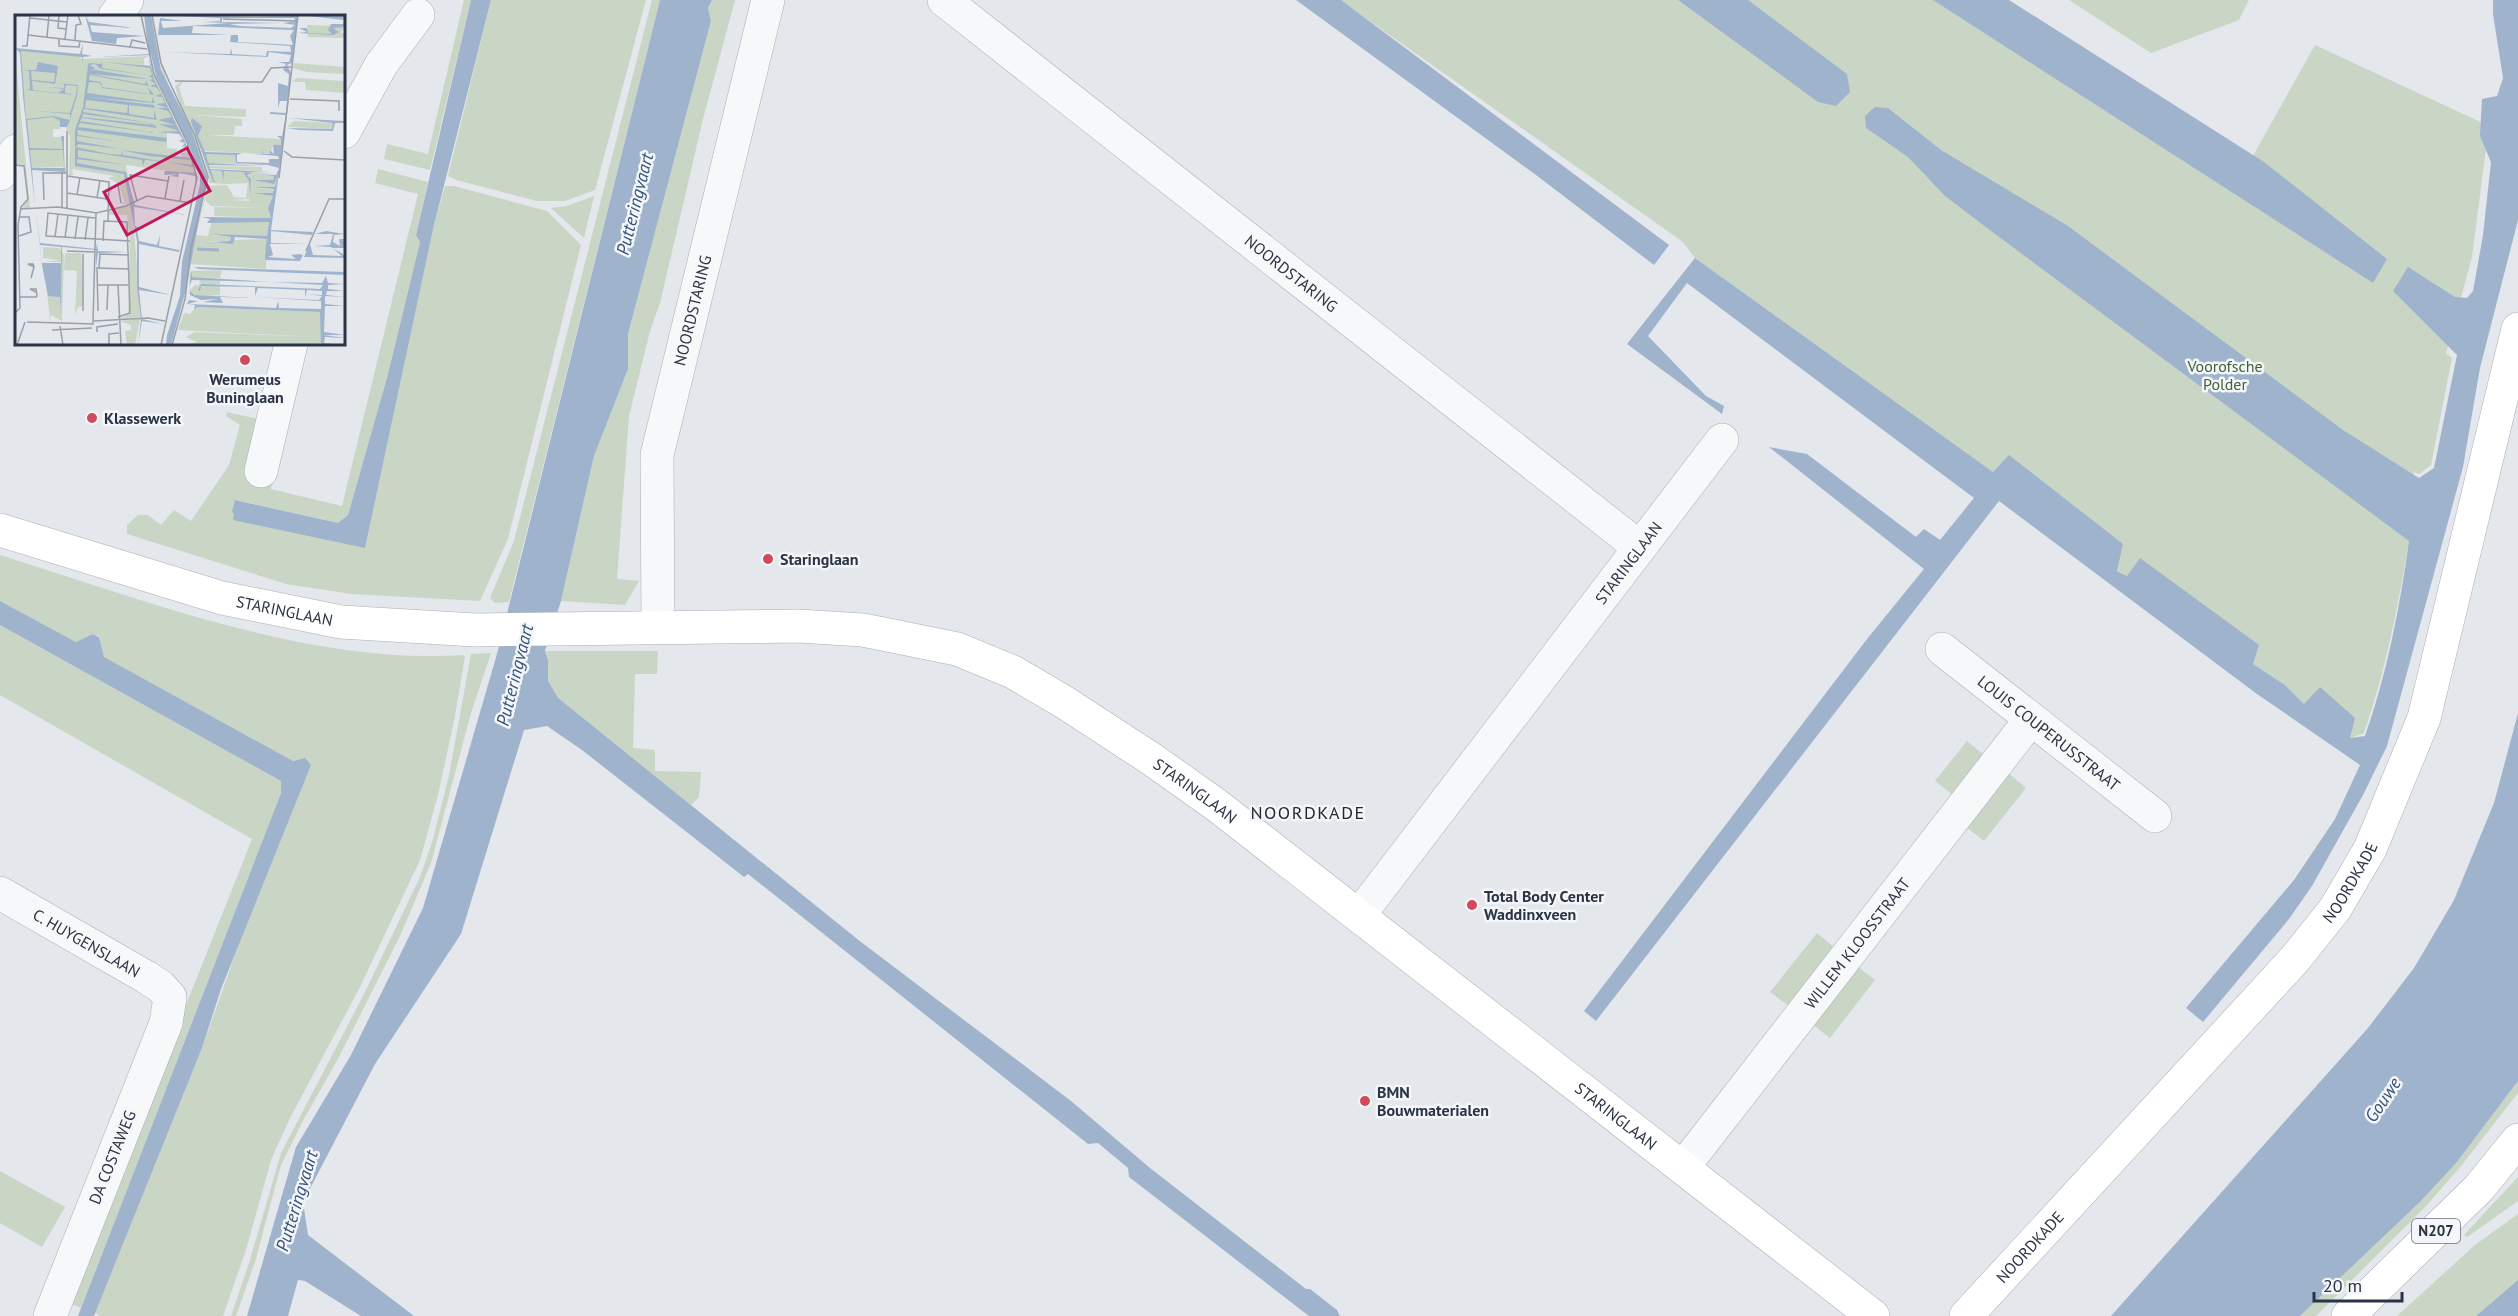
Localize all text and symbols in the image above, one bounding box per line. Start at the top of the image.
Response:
inset map [15,15,345,345]
water label: Putteringvaart [611,149,659,257]
street label: NOORDSTARING [1241,231,1342,316]
street label: NOORDSTARING [669,253,715,368]
marker: Werumeus Buninglaan [238,353,252,367]
park label: Voorofsche Polder [2186,356,2263,394]
place label: Werumeus Buninglaan [206,369,284,407]
place label: Klassewerk [104,408,181,428]
marker: Klassewerk [85,411,99,425]
street label: STARINGLAAN [1590,518,1666,608]
place label: Staringlaan [780,549,859,569]
marker: Staringlaan [761,552,775,566]
street label: STARINGLAAN [234,591,335,630]
water label: Putteringvaart [491,620,539,728]
street label: LOUIS COUPERUSSTRAAT [1974,671,2124,795]
street label: STARINGLAAN [1150,754,1241,827]
district label: NOORDKADE [1250,801,1366,824]
street label: NOORDKADE [2318,839,2382,927]
street label: WILLEM KLOOSSTRAAT [1800,874,1914,1013]
place label: Total Body Center Waddinxveen [1484,886,1604,924]
marker: Total Body Center Waddinxveen [1465,898,1479,912]
street label: C. HUYGENSLAAN [29,904,144,982]
water label: Gouwe [2359,1072,2406,1127]
street label: STARINGLAAN [1571,1078,1661,1154]
place label: BMN Bouwmaterialen [1377,1082,1489,1120]
marker: BMN Bouwmaterialen [1358,1094,1372,1108]
street label: DA COSTAWEG [84,1107,140,1207]
water label: Putteringvaart [270,1146,323,1254]
street label: NOORDKADE [1992,1207,2068,1287]
road number: N207 [2412,1219,2460,1243]
scale bar [2314,1265,2402,1303]
text: 20 m [2323,1274,2362,1297]

